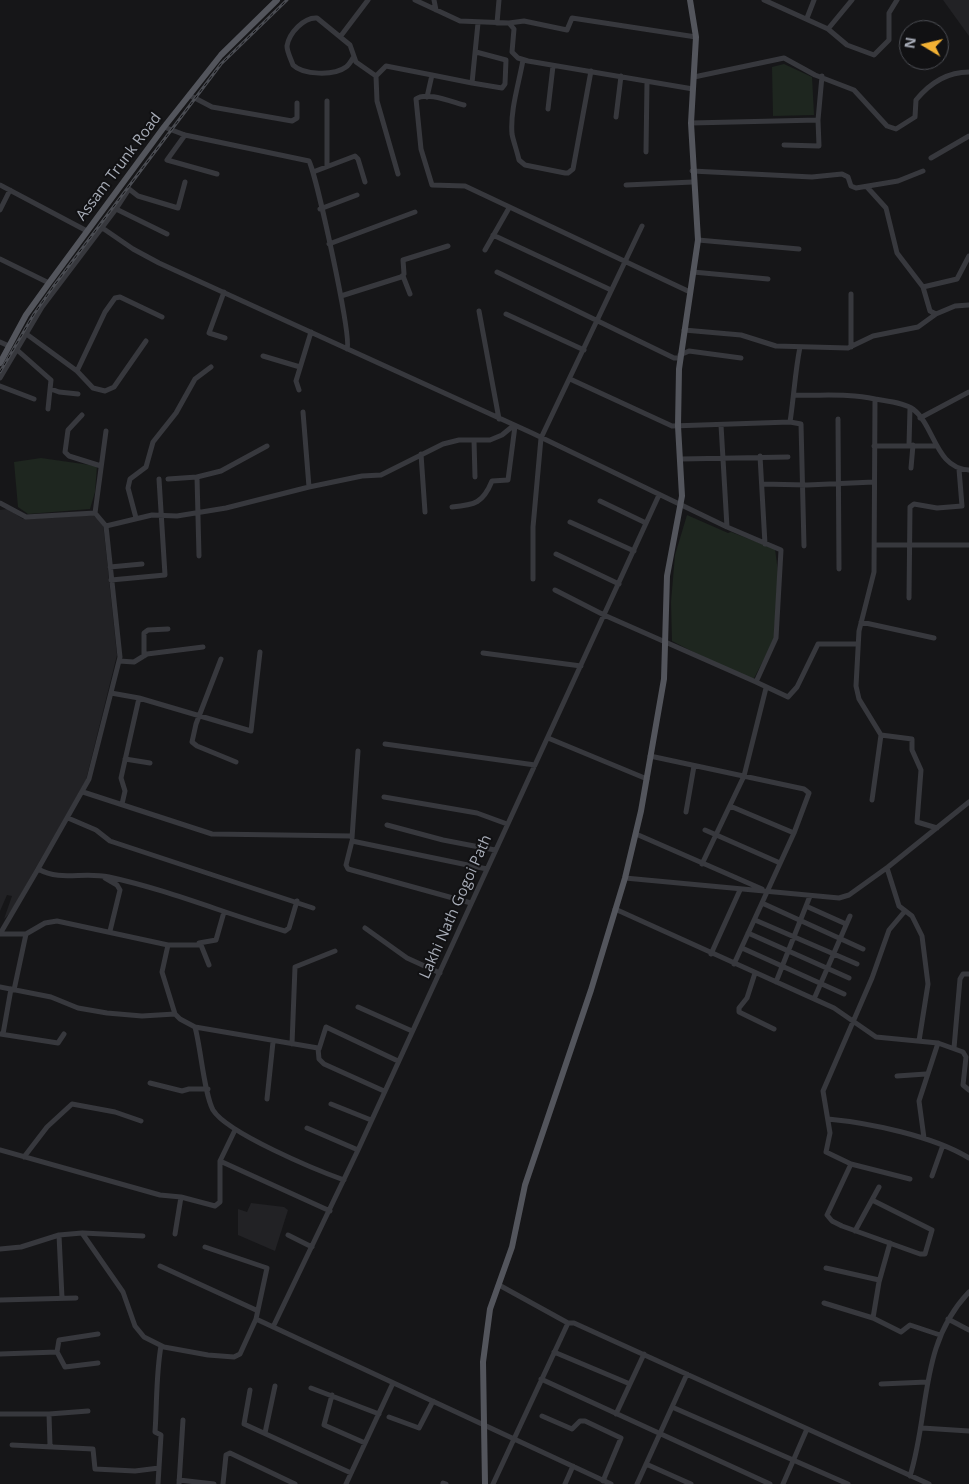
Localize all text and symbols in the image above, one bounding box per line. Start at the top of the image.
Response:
north arrow [899,20,949,70]
text: N [899,36,920,50]
street label: Assam Trunk Road [73,110,165,224]
street label: Lakhi Nath Gogoi Path [416,832,496,982]

